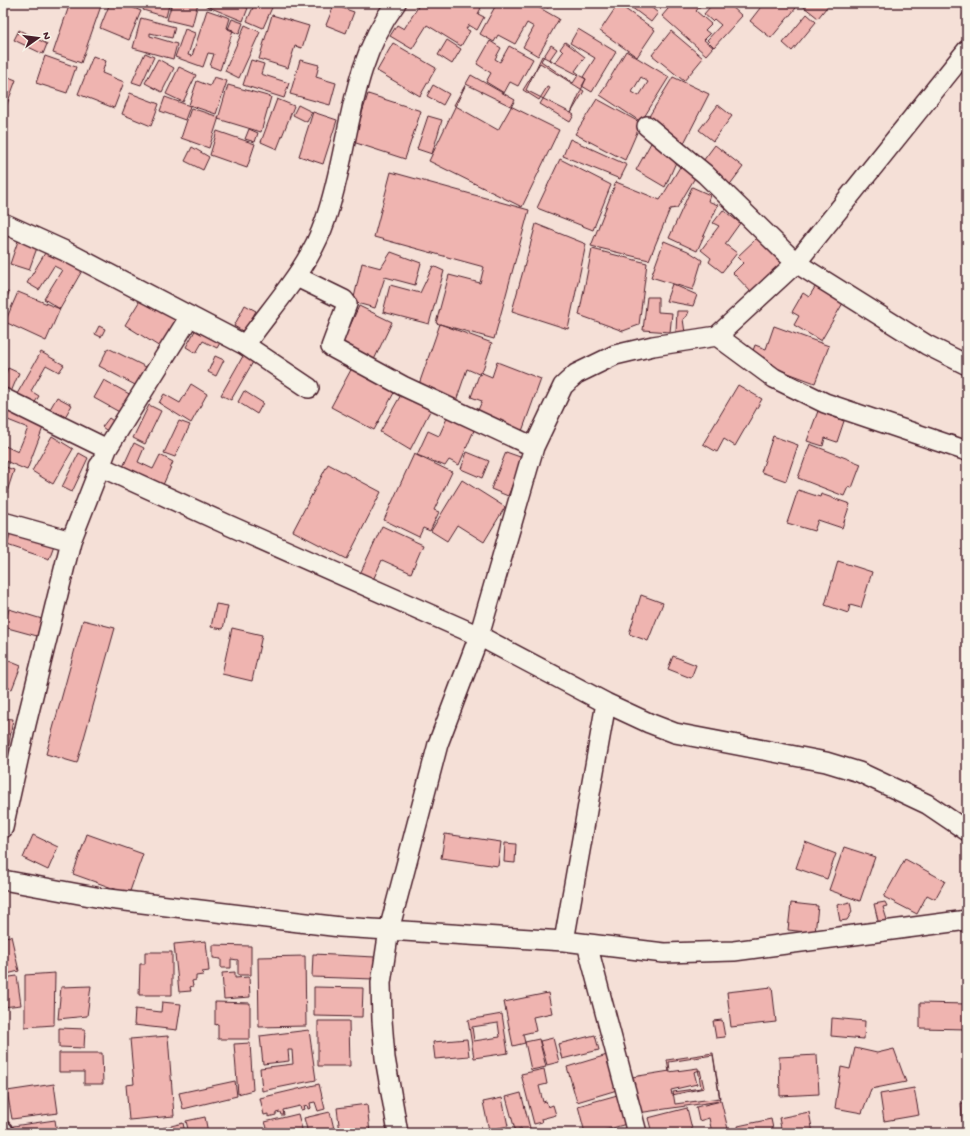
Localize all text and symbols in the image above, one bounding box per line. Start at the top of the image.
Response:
north arrow [18,18,58,58]
text: N [39,31,52,41]

